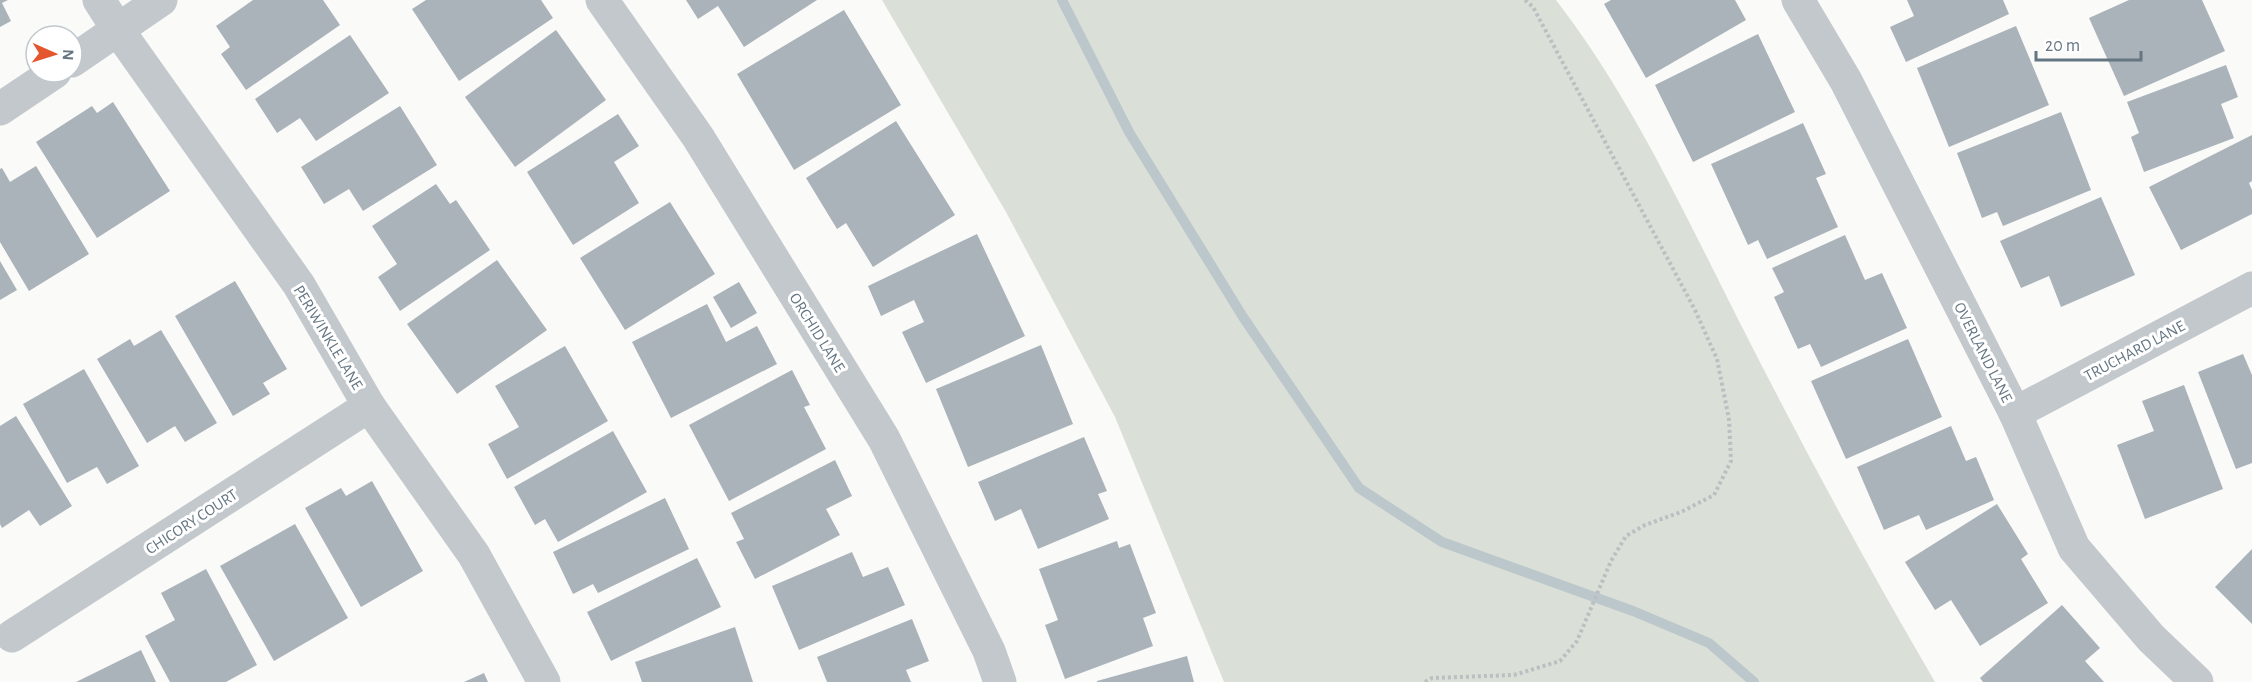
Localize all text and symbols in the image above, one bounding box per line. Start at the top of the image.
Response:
north arrow [24,24,84,84]
scale bar [2036,24,2141,62]
text: 20 m [2045,37,2080,55]
text: N [60,49,76,61]
street label: PERIWINKLE LANE [291,283,366,393]
street label: ORCHID LANE [787,290,848,375]
street label: OVERLAND LANE [1951,300,2015,405]
street label: TRUCHARD LANE [2082,318,2188,384]
street label: CHICORY COURT [143,486,240,557]

